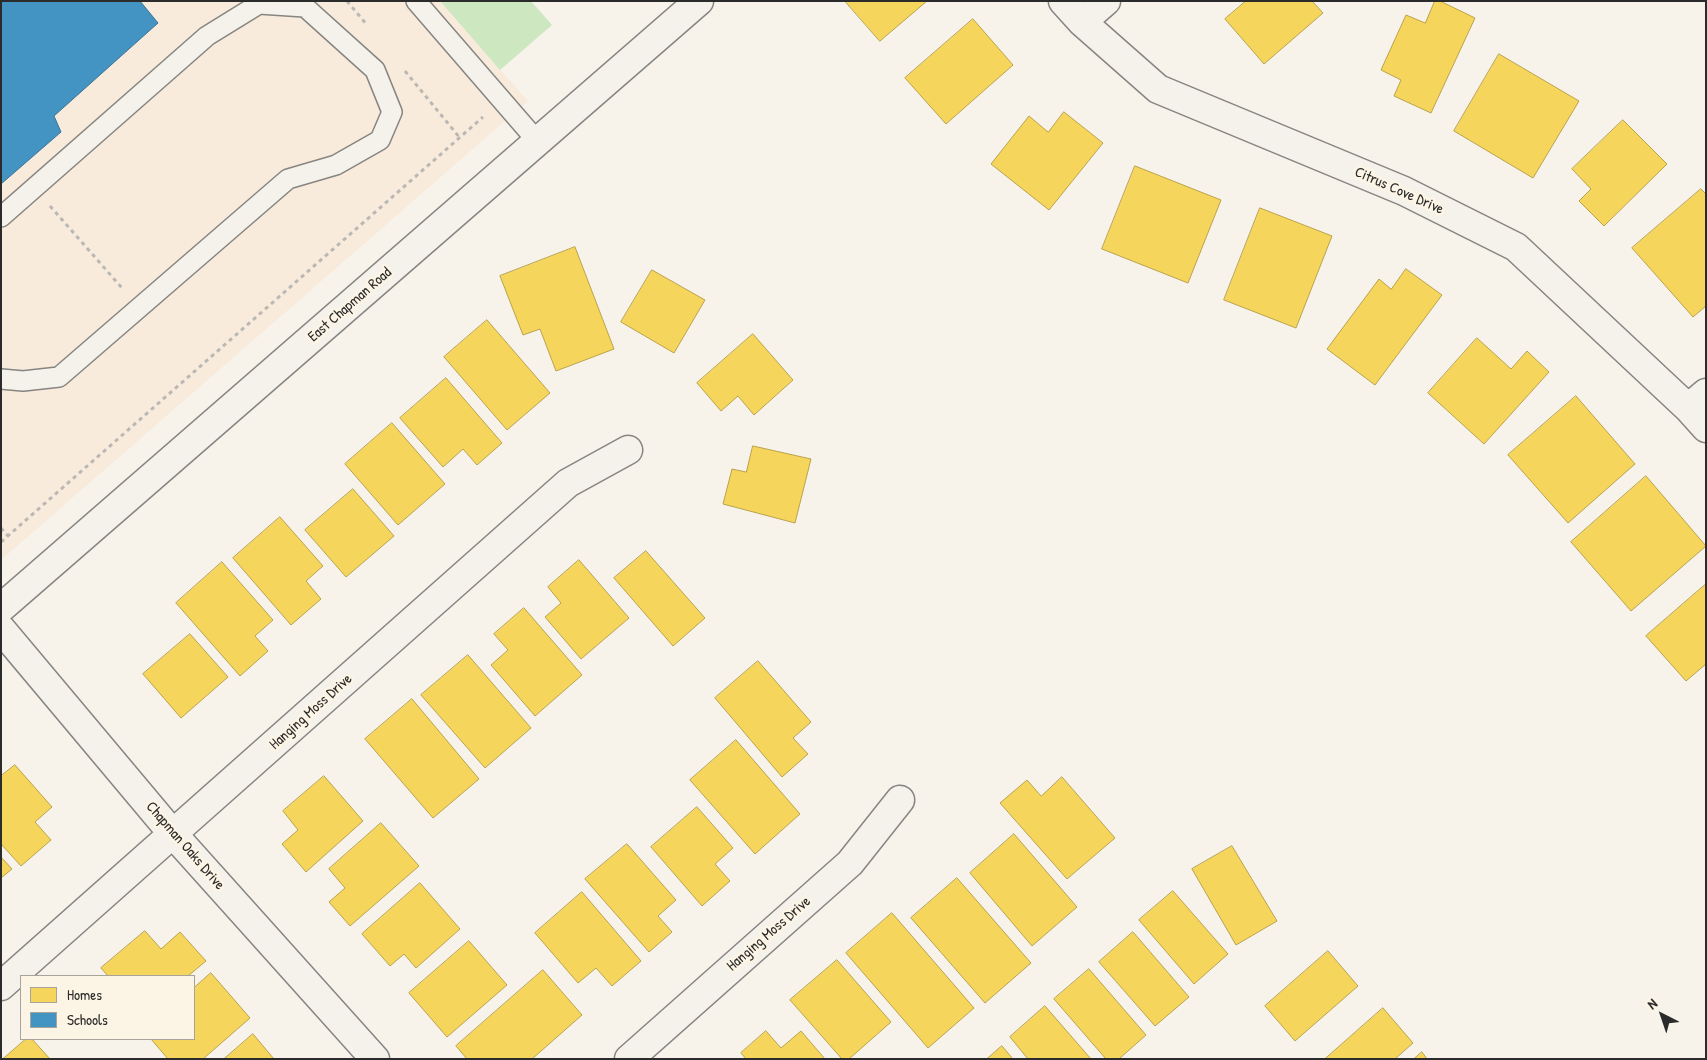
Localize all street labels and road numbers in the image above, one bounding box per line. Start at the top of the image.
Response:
street label: Citrus Cove Drive [1352,163,1446,219]
street label: East Chapman Road [305,264,395,346]
street label: Hanging Moss Drive [266,670,356,754]
street label: Chapman Oaks Drive [142,798,228,894]
street label: Hanging Moss Drive [724,893,814,975]

